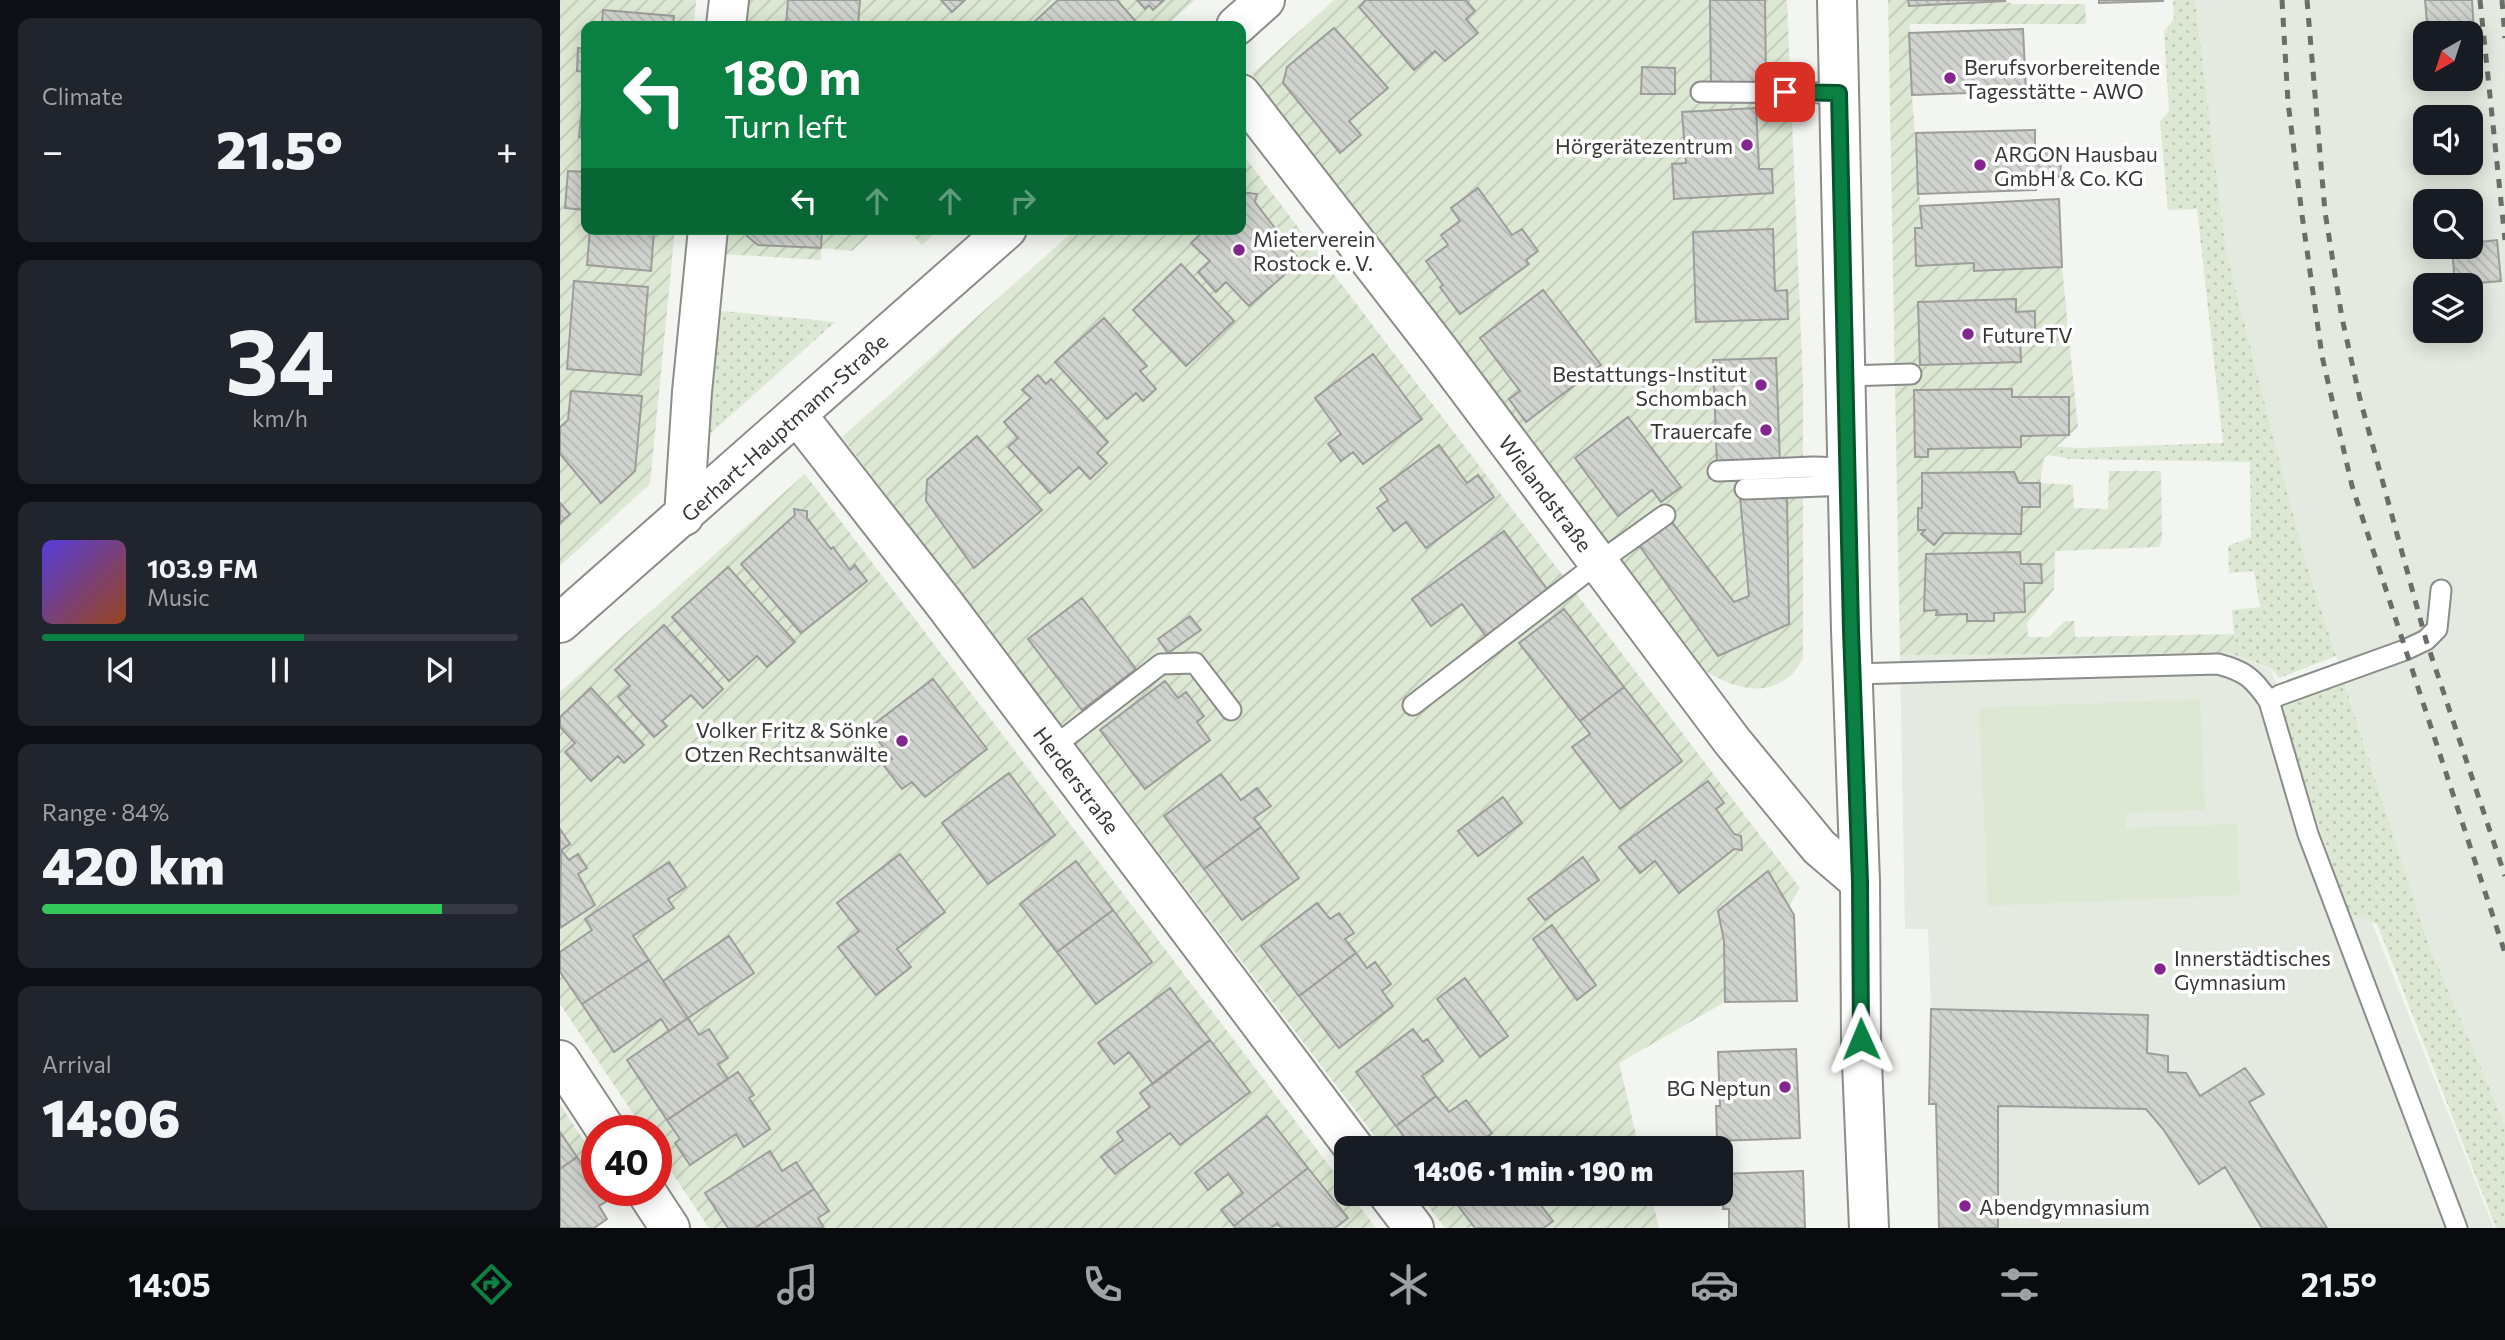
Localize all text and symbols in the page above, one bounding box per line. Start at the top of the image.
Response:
north arrow [2413,21,2483,91]
map controls [2413,21,2483,343]
text: 180 m [724,45,861,105]
icon: left [609,49,700,140]
place label: Berufsvorbereitende Tagesstätte - AWO [1964,54,2160,103]
pin [1755,62,1815,122]
marker: Berufsvorbereitende Tagesstätte - AWO [1942,70,1958,86]
icon: arrive [1766,73,1804,111]
text: Climate [42,82,123,110]
text: Turn left [724,105,848,145]
button: sound [2413,105,2483,175]
text: 21.5° [216,116,343,180]
text: − [42,126,64,173]
text: + [496,126,518,173]
place label: Hörgerätezentrum [1555,133,1733,158]
marker: Hörgerätezentrum [1739,137,1755,153]
place label: ARGON Hausbau GmbH & Co. KG [1994,141,2158,190]
marker: ARGON Hausbau GmbH & Co. KG [1972,157,1988,173]
icon: left [785,182,823,220]
icon: ahead [858,182,896,220]
icon: ahead [931,182,969,220]
icon: right [1004,182,1042,220]
button: search [2413,189,2483,259]
place label: Mieterverein Rostock e. V. [1253,226,1375,275]
marker: Mieterverein Rostock e. V. [1231,242,1247,258]
button: layers [2413,273,2483,343]
text: 34 [226,302,334,414]
place label: FutureTV [1982,322,2073,347]
marker: FutureTV [1960,326,1976,342]
street label: Gerhart-Hauptmann-Straße [676,328,892,526]
place label: Bestattungs-Institut Schombach [1552,361,1747,410]
marker: Bestattungs-Institut Schombach [1753,377,1769,393]
text: km/h [252,404,308,432]
place label: Trauercafe [1650,418,1752,443]
marker: Trauercafe [1758,422,1774,438]
street label: Wielandstraße [1494,430,1598,556]
text: 103.9 FM [147,552,258,583]
text: Music [147,583,210,611]
icon: previous [102,651,140,689]
icon: pause [261,651,299,689]
icon: next [420,651,458,689]
place label: Volker Fritz & Sönke Otzen Rechtsanwälte [685,717,888,766]
street label: Herderstraße [1029,722,1125,838]
marker: Volker Fritz & Sönke Otzen Rechtsanwälte [894,733,910,749]
text: Range · 84% [42,798,169,826]
text: 420 km [42,832,225,896]
place label: Innerstädtisches Gymnasium [2174,945,2331,994]
marker: Innerstädtisches Gymnasium [2152,961,2168,977]
position arrow [1824,1002,1898,1076]
text: Arrival [42,1050,112,1078]
place label: BG Neptun [1666,1075,1771,1100]
marker: BG Neptun [1777,1079,1793,1095]
text: 14:06 [42,1084,180,1148]
speed limit sign: 40 [581,1115,672,1206]
text: 14:06 · 1 min · 190 m [1414,1155,1653,1186]
place label: Abendgymnasium [1979,1194,2150,1219]
marker: Abendgymnasium [1957,1198,1973,1214]
icon: directions [467,1260,516,1309]
icon: music [773,1260,822,1309]
icon: phone [1078,1260,1127,1309]
icon: climate [1384,1260,1433,1309]
icon: car [1690,1260,1739,1309]
icon: filters [1995,1260,2044,1309]
text: 14:05 [128,1264,211,1304]
text: 21.5° [2301,1264,2377,1304]

